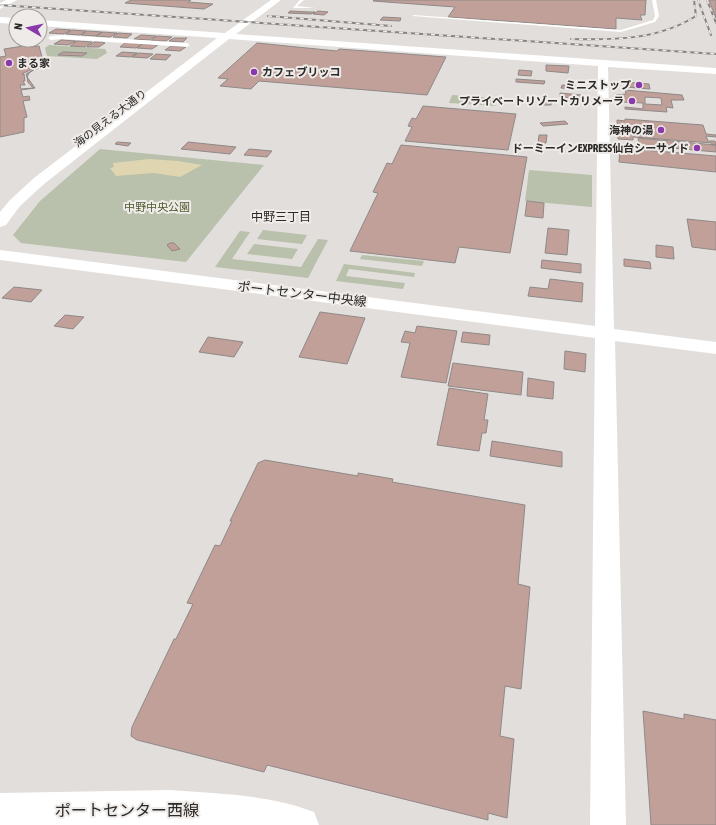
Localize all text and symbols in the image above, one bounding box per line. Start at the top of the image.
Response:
north arrow [8,8,48,48]
text: N [12,22,25,31]
place label: まる家 [17,57,50,69]
marker: まる家 [4,58,14,68]
place label: カフェ ブリッコ [262,66,341,78]
marker: カフェ ブリッコ [249,67,259,77]
place label: ミニストップ [565,79,631,91]
marker: ミニストップ [634,80,644,90]
street label: 海の見える大通り [71,87,149,149]
place label: プライベートリゾートカリメーラ [459,95,624,107]
marker: プライベートリゾートカリメーラ [627,96,637,106]
place label: 海神の湯 [609,124,653,136]
marker: 海神の湯 [656,125,666,135]
place label: ドーミーインEXPRESS仙台シーサイド [512,142,689,154]
marker: ドーミーインEXPRESS仙台シーサイド [692,143,702,153]
park label: 中野中央公園 [124,201,190,213]
district label: 中野三丁目 [251,210,311,224]
street label: ポートセンター中央線 [237,279,367,309]
street label: ポートセンター西線 [55,801,199,819]

